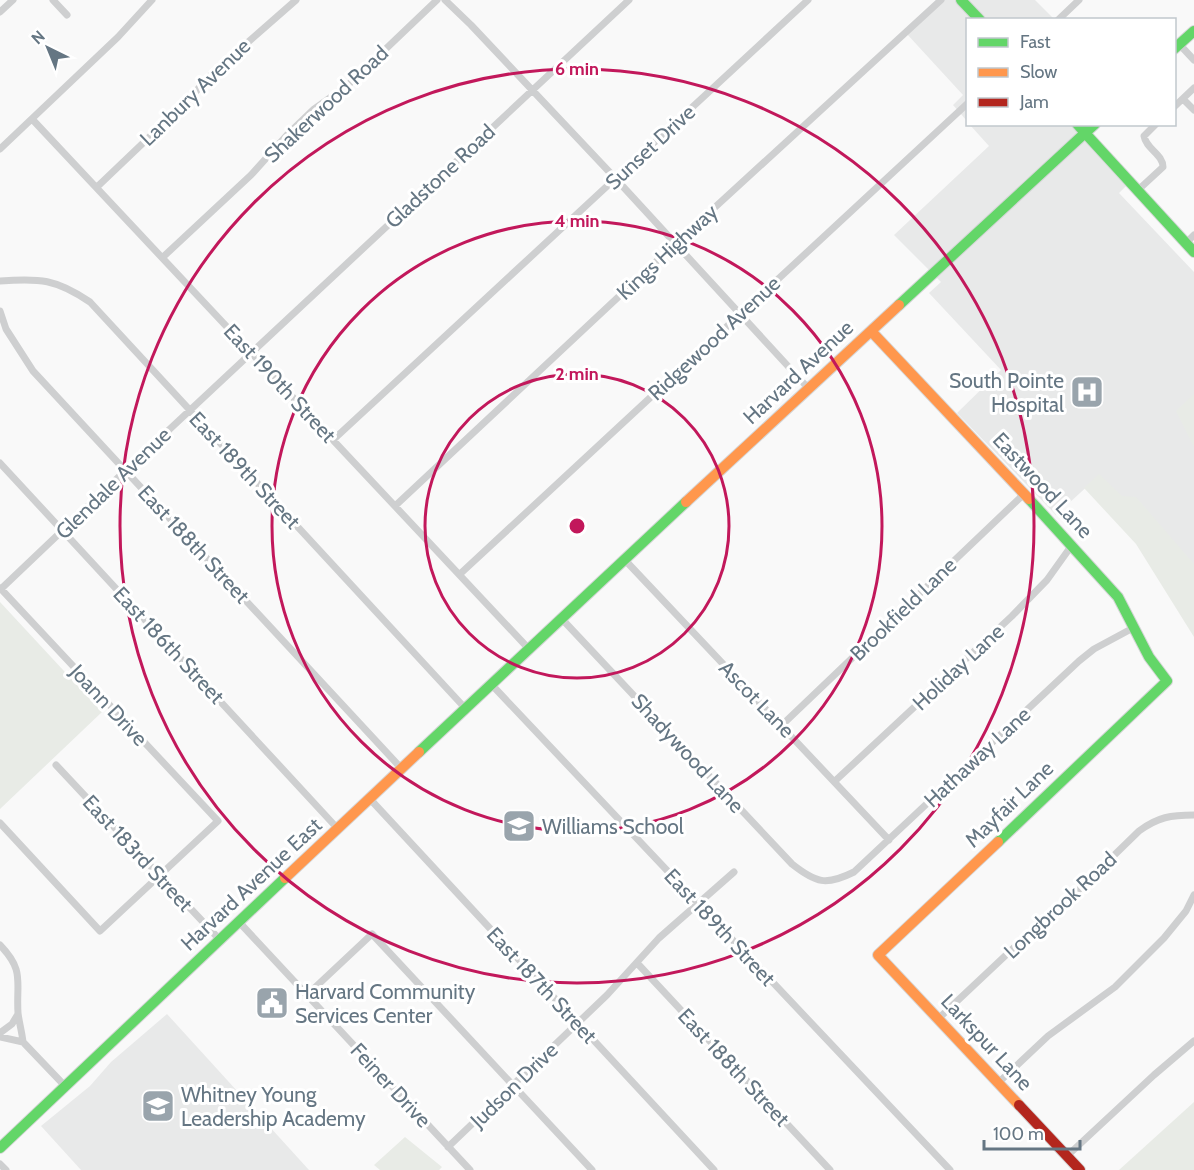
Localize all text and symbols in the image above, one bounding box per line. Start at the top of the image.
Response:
north arrow [18,18,78,78]
legend [966,18,1176,126]
text: N [27,27,49,48]
text: Fast [1020,31,1051,53]
street label: Lanbury Avenue [135,33,255,151]
street label: Shakerwood Road [259,40,393,168]
text: 6 min [555,58,599,80]
text: Slow [1020,61,1057,83]
text: Jam [1019,91,1049,113]
street label: Sunset Drive [600,99,700,195]
street label: Gladstone Road [380,119,500,233]
street label: Kings Highway [611,199,723,305]
text: 4 min [554,210,600,232]
street label: Ridgewood Avenue [643,270,785,405]
street label: Harvard Avenue [738,315,858,429]
street label: East 190th Street [219,319,341,447]
text: 2 min [555,363,599,385]
place label: South Pointe Hospital [949,368,1064,417]
hospital icon: South Pointe Hospital [1069,374,1105,410]
street label: East 189th Street [184,406,306,534]
street label: Glendale Avenue [50,422,176,544]
street label: Eastwood Lane [988,427,1098,543]
street label: East 188th Street [133,480,255,608]
centre of rings [567,516,587,536]
street label: Brookfield Lane [845,552,961,666]
street label: East 186th Street [108,581,230,709]
street label: Holiday Lane [907,618,1009,715]
street label: Ascot Lane [714,655,800,743]
street label: Joann Drive [64,658,153,751]
street label: Shadywood Lane [626,688,750,818]
street label: Hathaway Lane [919,701,1035,813]
street label: Mayfair Lane [960,756,1059,852]
street label: East 183rd Street [78,790,198,916]
school or university icon: Williams School [501,808,537,844]
street label: Harvard Avenue East [175,812,327,956]
place label: Williams School [542,814,684,839]
street label: Longbrook Road [999,846,1121,964]
street label: East 189th Street [659,863,781,991]
street label: East 187th Street [482,922,602,1048]
place label: Harvard Community Services Center [295,979,476,1028]
public building icon: Harvard Community Services Center [254,985,290,1021]
street label: Larkspur Lane [936,989,1038,1095]
street label: East 188th Street [673,1003,795,1131]
street label: Judson Drive [464,1037,563,1133]
street label: Feiner Drive [346,1038,437,1133]
place label: Whitney Young Leadership Academy [181,1082,366,1131]
school or university icon: Whitney Young Leadership Academy [140,1088,176,1124]
scale bar [984,1113,1080,1151]
text: 100 m [993,1123,1044,1145]

